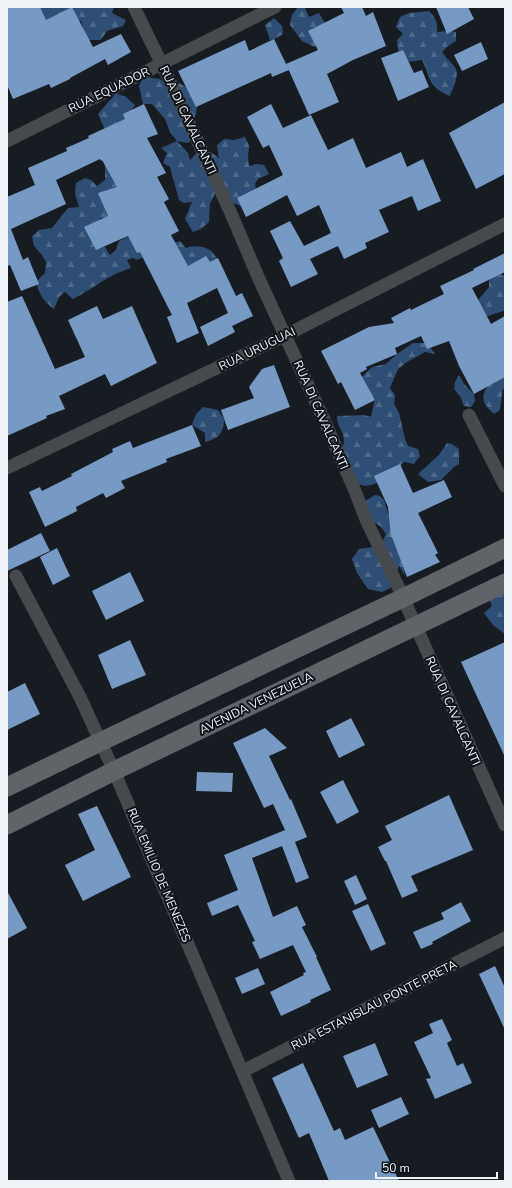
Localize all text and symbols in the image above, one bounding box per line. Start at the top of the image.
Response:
street label: RUA EQUADOR [66,63,152,117]
street label: RUA DI CAVALCANTI [156,63,220,177]
street label: RUA URUGUAI [216,324,298,374]
street label: RUA DI CAVALCANTI [290,358,352,472]
street label: RUA DI CAVALCANTI [422,654,484,768]
street label: AVENIDA VENEZUELA [196,668,316,738]
street label: RUA EMILIO DE MENEZES [123,806,195,944]
street label: RUA ESTANISLAU PONTE PRETA [288,956,460,1054]
scale bar [376,1154,497,1180]
text: 50 m [382,1160,410,1176]

